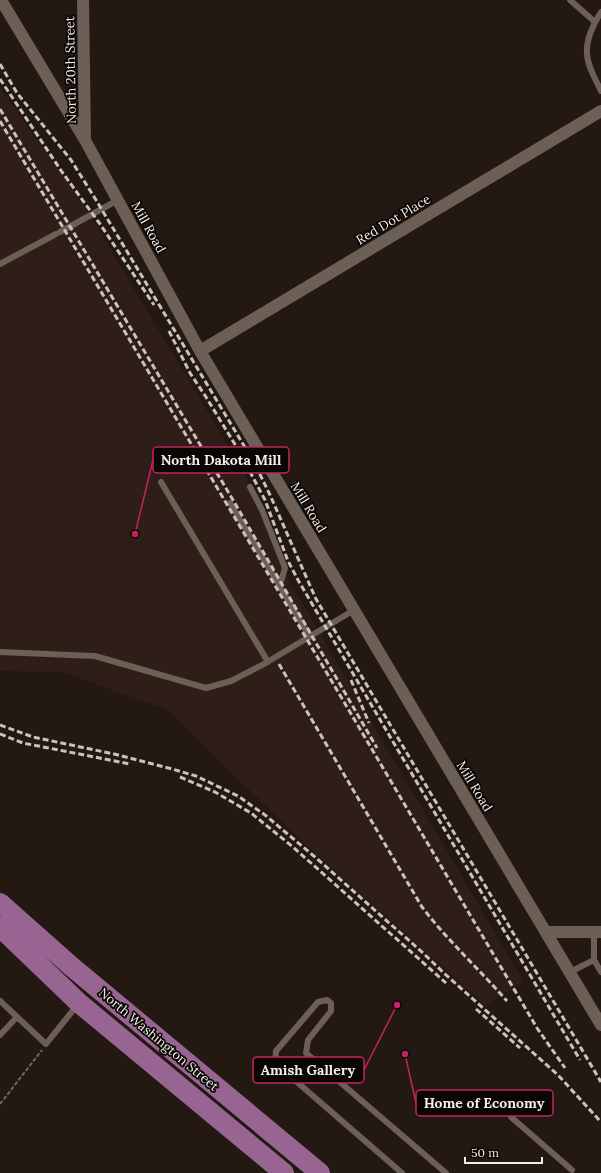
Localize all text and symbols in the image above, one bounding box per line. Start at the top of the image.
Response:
street label: North 20th Street [61,16,80,124]
street label: Red Dot Place [353,191,434,248]
street label: Mill Road [127,199,170,256]
callout: North Dakota Mill [153,447,289,473]
text: North Dakota Mill [161,451,282,469]
street label: Mill Road [287,479,330,536]
street label: Mill Road [453,758,496,815]
street label: North Washington Street [95,984,222,1095]
callout: Amish Gallery [253,1057,364,1083]
text: Amish Gallery [261,1061,356,1079]
callout: Home of Economy [416,1090,553,1116]
text: Home of Economy [424,1094,545,1112]
scale bar [465,1139,542,1165]
text: 50 m [471,1145,499,1160]

